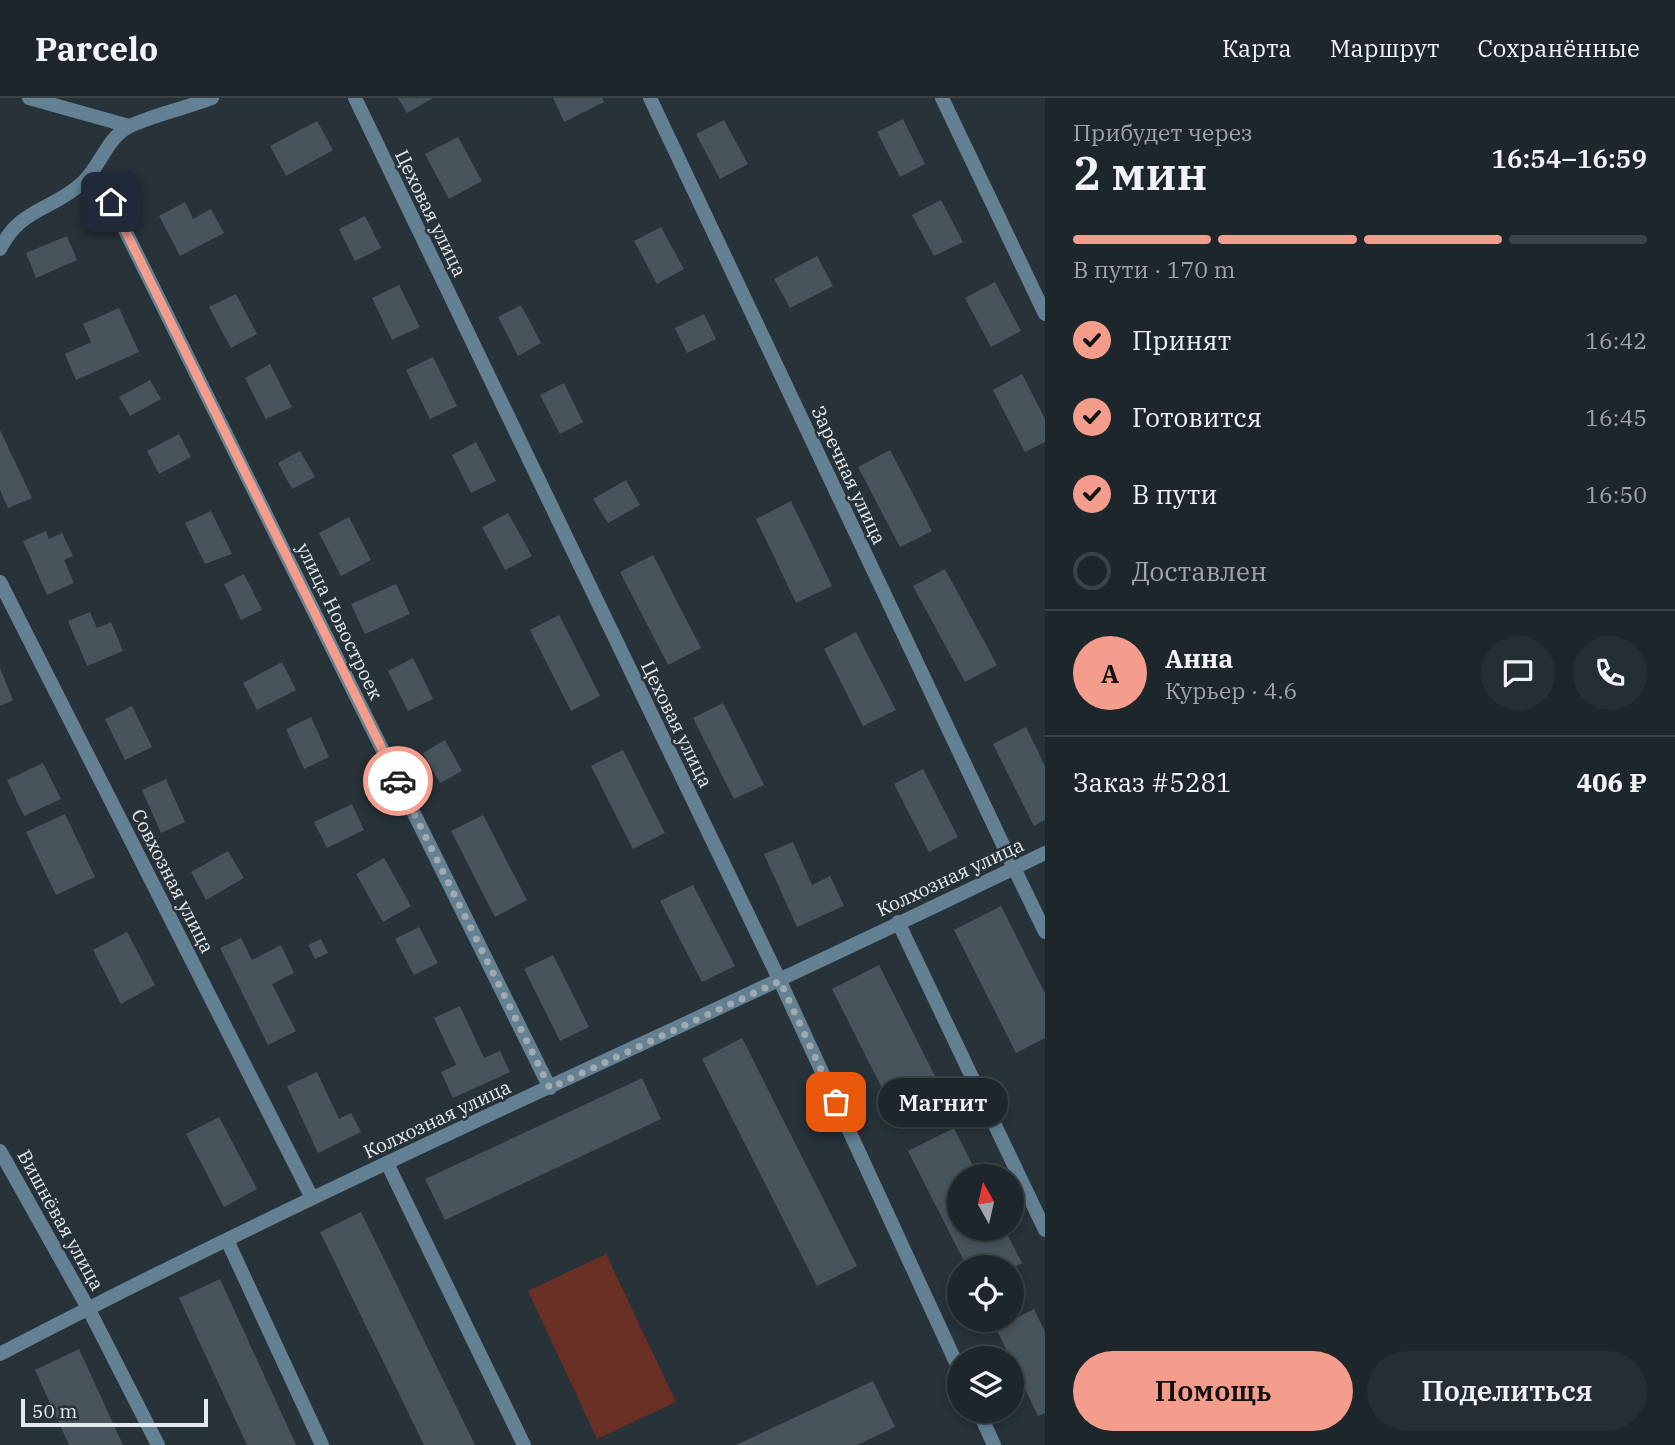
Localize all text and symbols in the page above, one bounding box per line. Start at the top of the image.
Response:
text: Parcelo [35,27,158,70]
text: Карта [1222,32,1292,64]
text: Маршрут [1330,32,1439,64]
text: Сохранённые [1477,32,1640,64]
text: Прибудет через [1073,117,1253,147]
text: 16:54–16:59 [1491,141,1647,175]
text: 2 мин [1073,143,1208,203]
street label: Цеховая улица [390,146,472,280]
pin [81,172,141,232]
icon: home [92,183,130,221]
text: В пути · 170 m [1073,254,1235,284]
icon: check [1073,321,1111,359]
text: Принят [1132,323,1231,357]
text: 16:42 [1585,325,1647,355]
icon: check [1073,398,1111,436]
text: Готовится [1132,400,1262,434]
street label: Заречная улица [806,402,892,548]
text: 16:45 [1585,402,1647,432]
icon: check [1073,475,1111,513]
text: В пути [1132,477,1217,511]
text: 16:50 [1585,479,1647,509]
street label: улица Новостроек [292,539,388,703]
text: Доставлен [1132,554,1267,588]
button: chat [1481,636,1555,710]
button: phone [1573,636,1647,710]
text: Анна [1165,641,1233,675]
text: А [1101,656,1119,690]
street label: Цеховая улица [636,657,718,791]
text: Курьер · 4.6 [1165,675,1297,705]
courier [363,746,433,816]
icon: car [379,762,417,800]
text: Заказ #5281 [1073,765,1232,799]
text: 406 ₽ [1576,765,1647,799]
street label: Совхозная улица [126,805,220,957]
street label: Колхозная улица [872,832,1028,922]
pin [806,1072,866,1132]
street label: Колхозная улица [359,1074,515,1164]
callout: Магнит [878,1077,1008,1126]
icon: bag [817,1083,855,1121]
text: Магнит [898,1087,988,1117]
street label: Вишнёвая улица [12,1145,110,1295]
north arrow [947,1164,1024,1241]
map controls [947,1164,1024,1423]
button: locate [947,1255,1024,1332]
button: layers [947,1346,1024,1423]
button: Помощь [1073,1351,1353,1431]
button: Поделиться [1367,1351,1647,1431]
scale bar [21,1396,208,1428]
text: 50 m [32,1399,77,1423]

